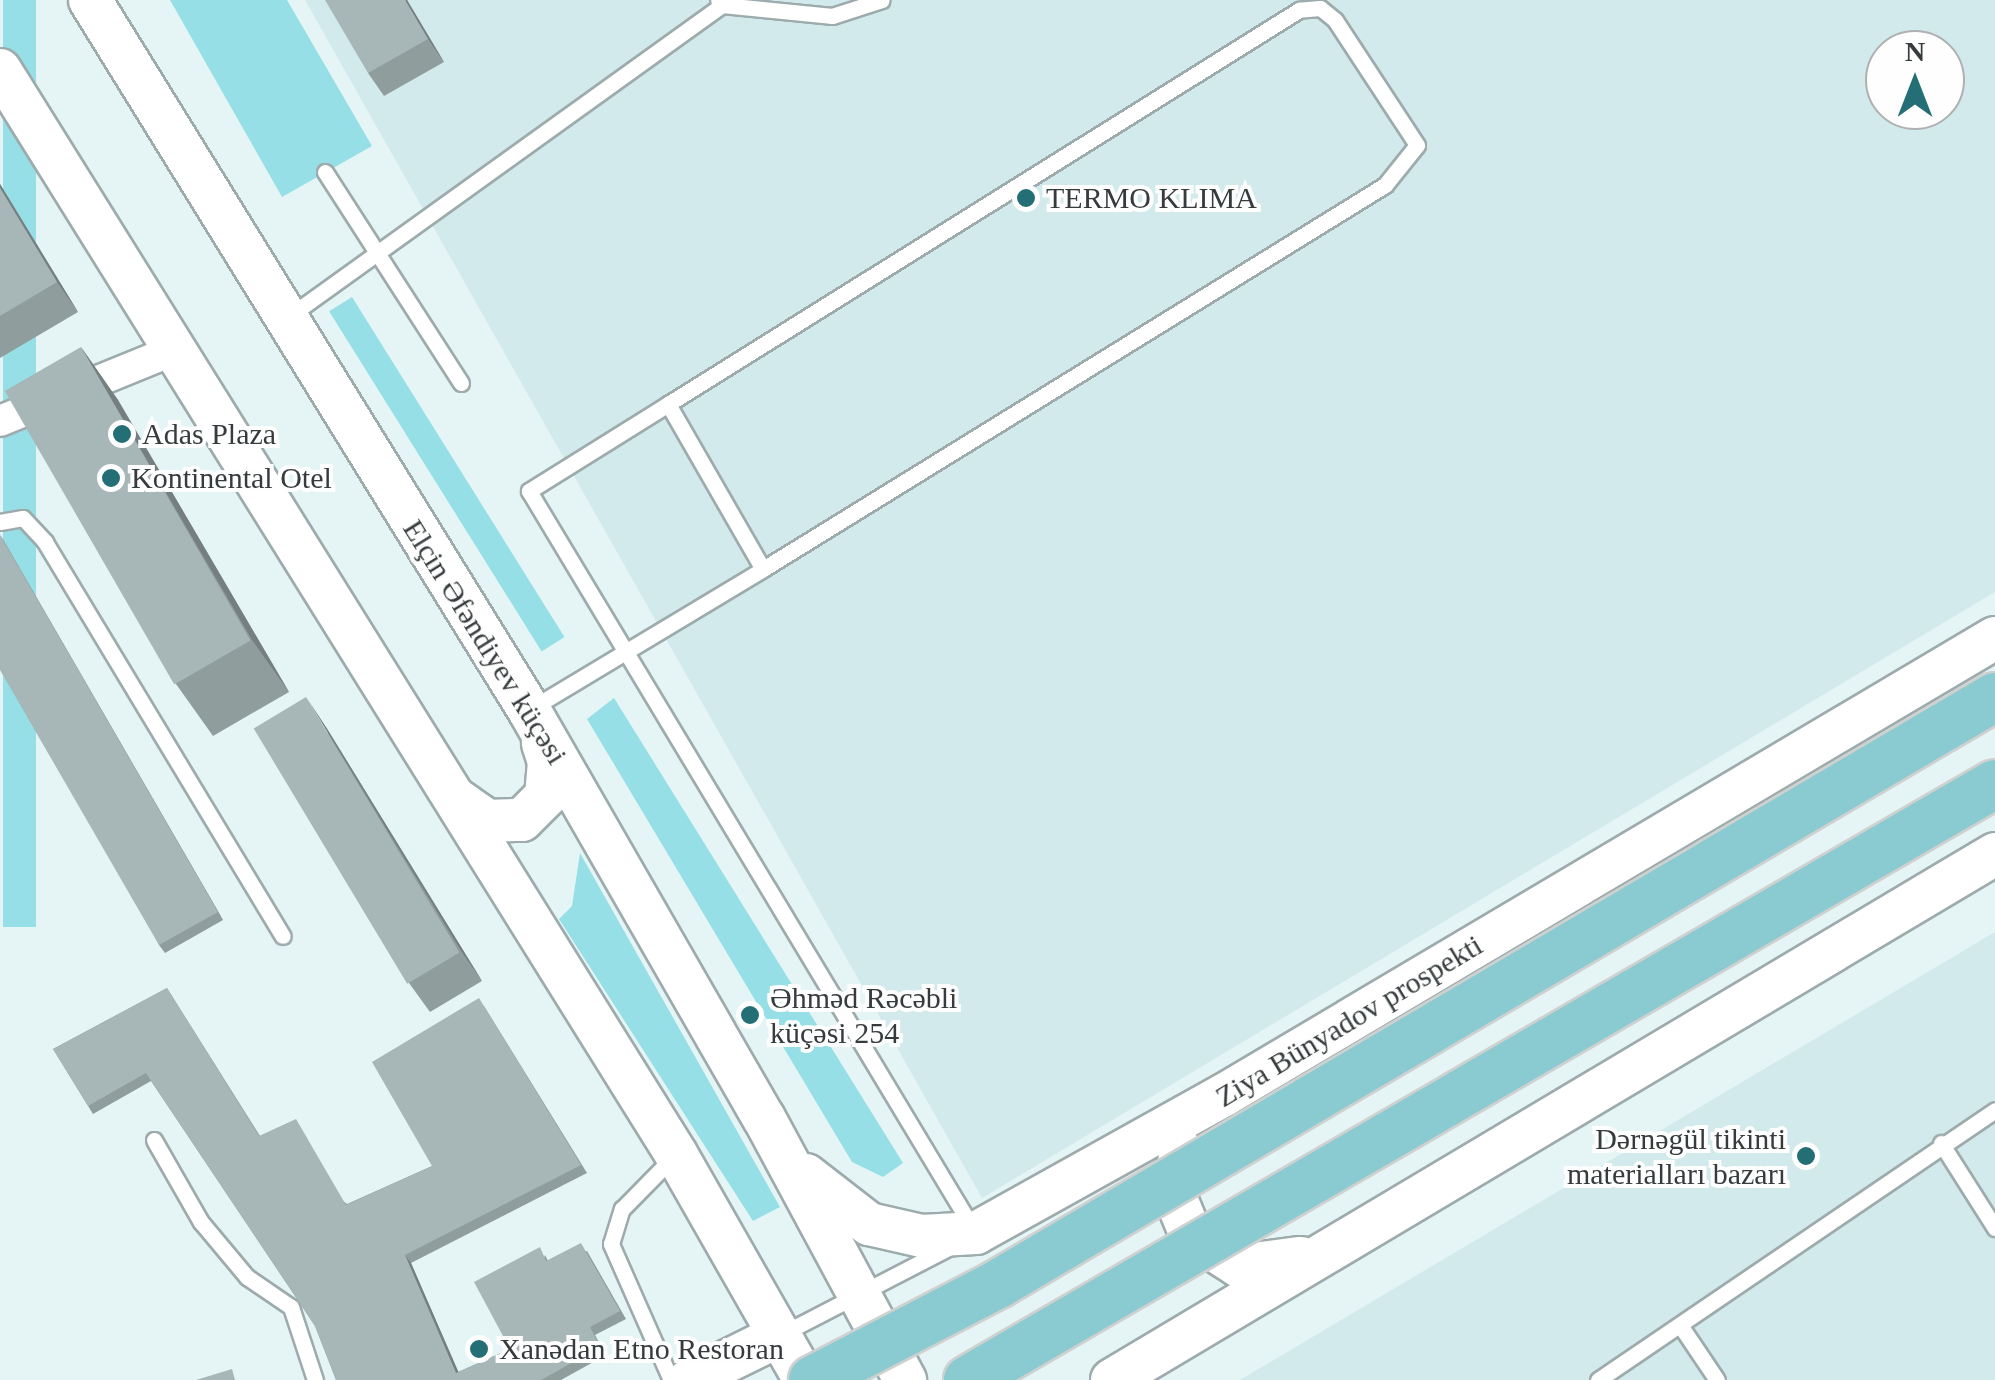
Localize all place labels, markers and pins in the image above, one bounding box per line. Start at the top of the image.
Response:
place label: TERMO KLIMA [1046,180,1257,216]
marker: TERMO KLIMA [1015,187,1037,209]
place label: Adas Plaza [142,416,276,452]
marker: Adas Plaza [111,423,133,445]
place label: Kontinental Otel [131,460,332,496]
marker: Kontinental Otel [100,467,122,489]
place label: Əhməd Rəcəbli küçəsi 254 [770,980,957,1050]
marker: Əhməd Rəcəbli küçəsi 254 [739,1004,761,1026]
place label: Dərnəgül tikinti materialları bazarı [1567,1121,1786,1192]
marker: Dərnəgül tikinti materialları bazarı [1795,1145,1817,1167]
place label: Xanədan Etno Restoran [499,1331,784,1367]
marker: Xanədan Etno Restoran [468,1338,490,1360]

